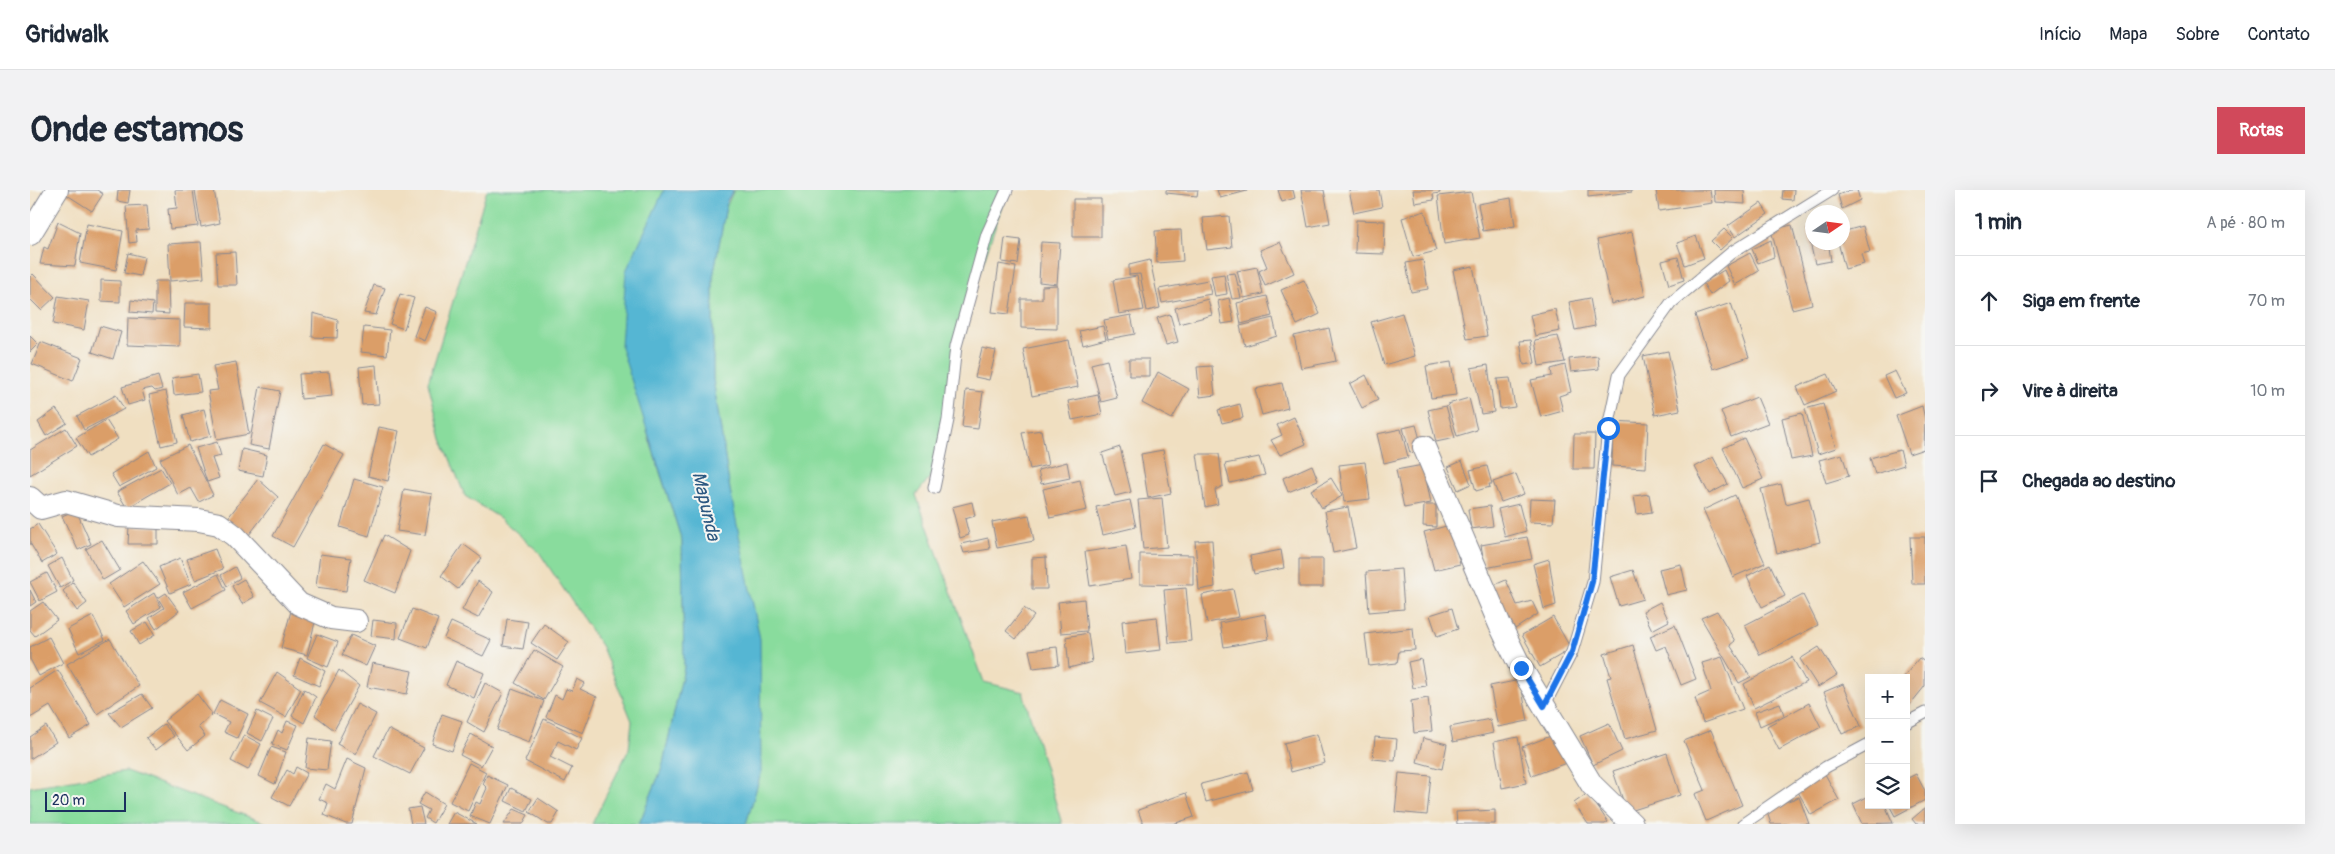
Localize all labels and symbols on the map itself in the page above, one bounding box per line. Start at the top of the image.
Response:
north arrow [1805,205,1850,250]
route start [1597,417,1620,440]
water label: Mapunda [686,469,726,544]
route end [1510,657,1533,680]
scale bar [45,789,126,812]

